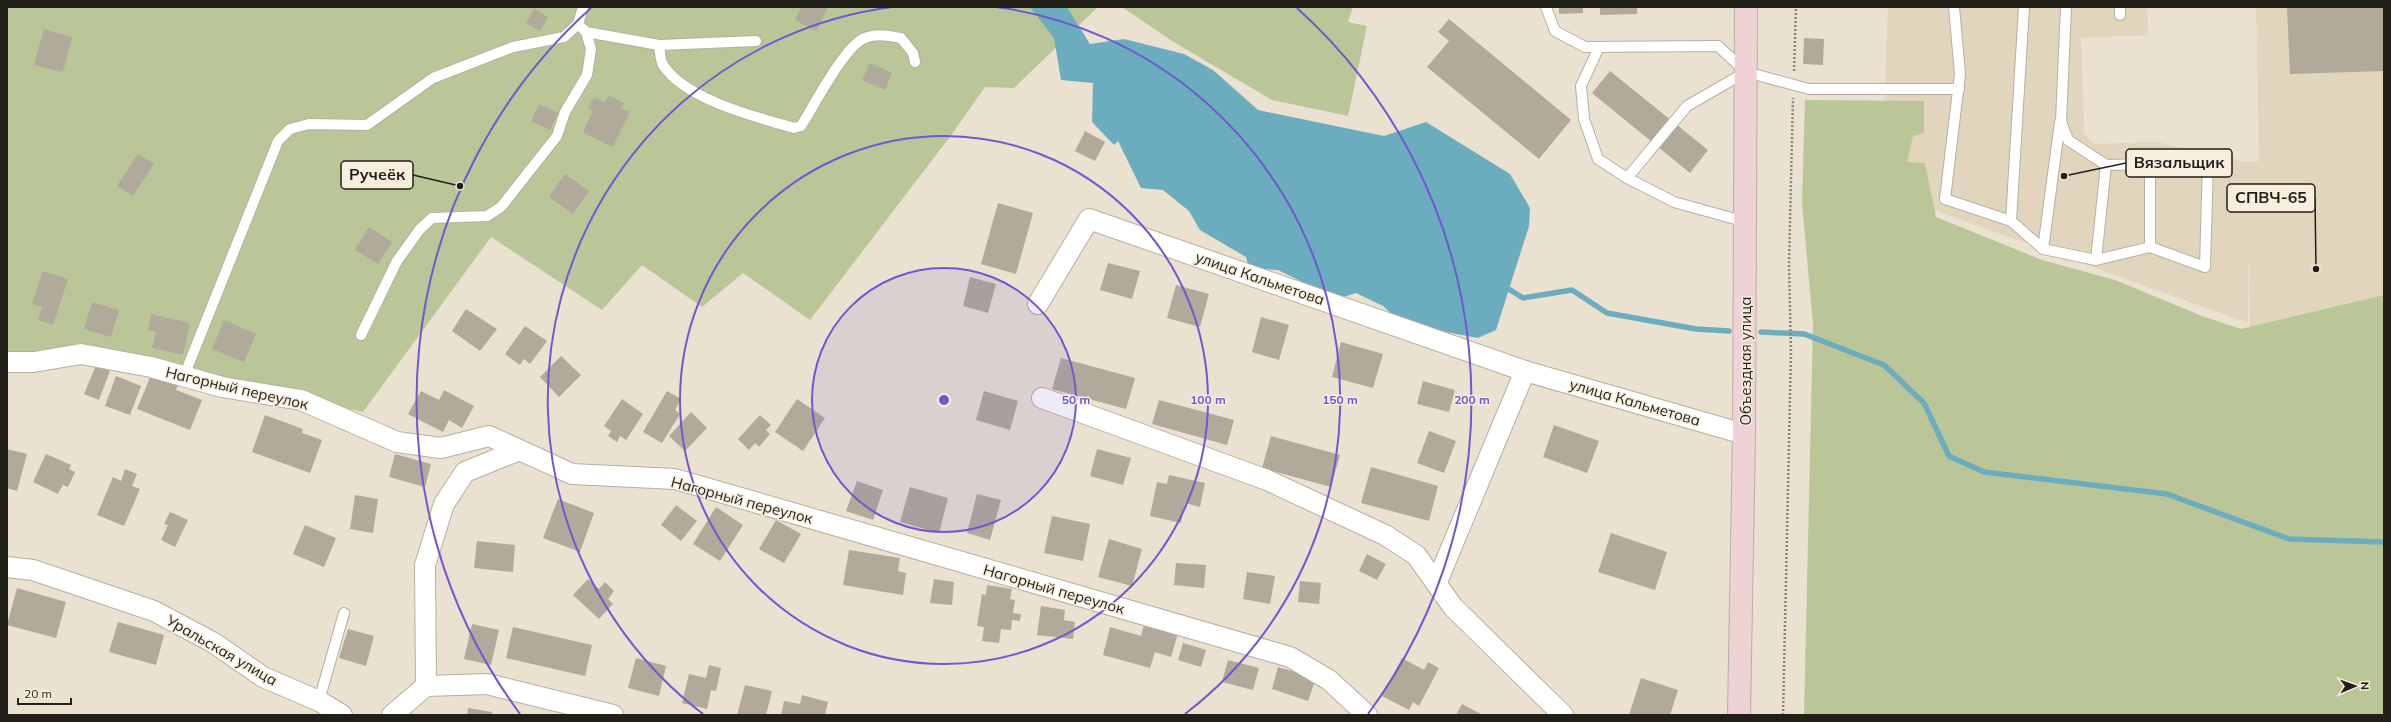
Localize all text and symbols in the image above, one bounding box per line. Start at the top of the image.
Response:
callout: Вязальщик [2126,149,2232,177]
text: Вязальщик [2134,152,2225,172]
callout: Ручеёк [341,161,413,189]
text: Ручеёк [349,164,406,184]
callout: СПВЧ-65 [2227,184,2315,212]
text: СПВЧ-65 [2235,187,2307,207]
street label: улица Кальметова [1193,247,1327,309]
street label: Объездная улица [1736,297,1755,425]
street label: Нагорный переулок [164,362,311,414]
street label: улица Кальметова [1567,374,1703,430]
text: 50 m [1062,392,1090,407]
text: 100 m [1190,392,1226,407]
text: 150 m [1322,392,1358,407]
text: 200 m [1454,392,1490,407]
centre of rings [937,393,951,407]
street label: Нагорный переулок [669,472,816,528]
street label: Нагорный переулок [981,560,1128,619]
street label: Уральская улица [162,610,281,690]
north arrow [2335,666,2375,706]
scale bar [18,680,71,706]
text: N [2358,681,2372,690]
text: 20 m [24,686,52,701]

